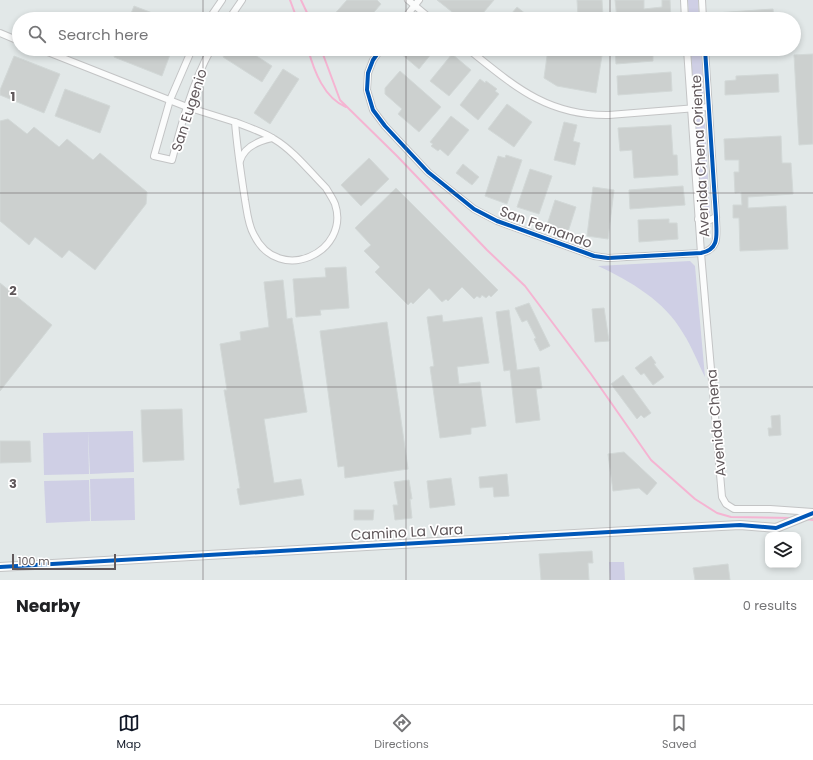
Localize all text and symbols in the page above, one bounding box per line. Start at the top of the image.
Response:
search box [12,12,801,56]
icon: search [26,23,48,45]
text: Search here [58,24,148,45]
street label: San Eugenio [166,66,212,154]
street label: Avenida Chena Oriente [686,74,714,238]
text: 1 [11,87,15,106]
street label: San Fernando [497,201,595,253]
text: 2 [9,281,17,300]
street label: Avenida Chena [701,368,731,478]
text: 3 [9,474,17,493]
street label: Camino La Vara [350,519,464,545]
map controls [765,532,801,568]
button: layers [765,532,801,568]
scale bar [12,552,116,571]
text: 100 m [18,553,50,569]
text: Nearby [16,594,80,618]
text: 0 results [743,596,797,615]
tab: Map [117,712,141,753]
tab: Directions [374,712,429,753]
tab: Saved [662,712,696,753]

